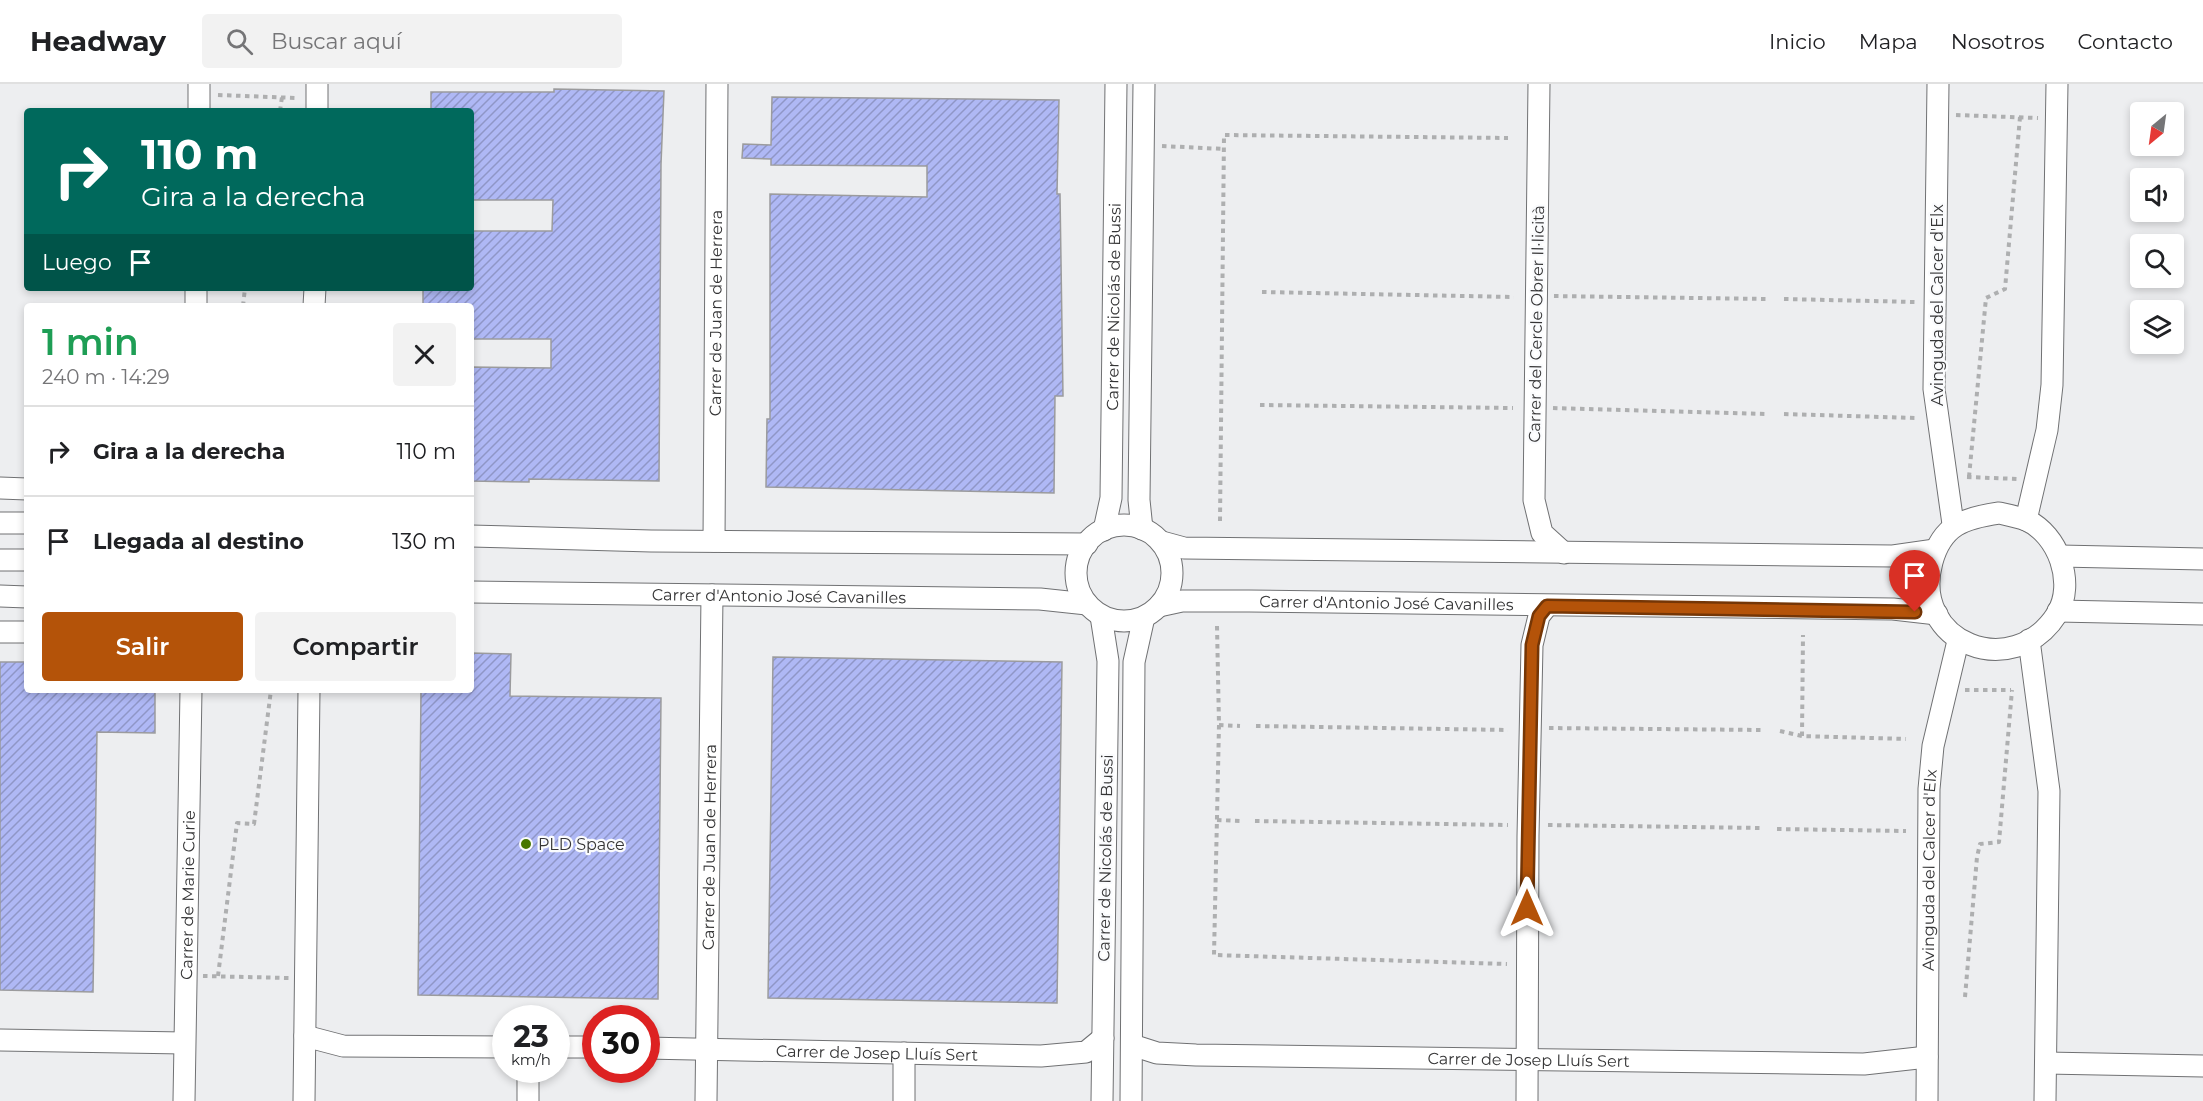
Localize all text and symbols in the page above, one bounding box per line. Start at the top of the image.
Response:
search box [202,14,622,68]
text: Headway [30,24,166,58]
icon: search [223,25,256,58]
text: Buscar aquí [271,28,402,55]
text: Inicio [1769,29,1826,54]
text: Mapa [1859,29,1918,54]
text: Nosotros [1951,29,2044,54]
text: Contacto [2077,29,2173,54]
north arrow [2130,102,2184,156]
map controls [2130,102,2184,354]
text: 110 m [141,128,258,180]
icon: right [42,132,120,210]
button: sound [2130,168,2184,222]
text: Gira a la derecha [141,180,366,213]
street label: Carrer de Nicolás de Bussi [1103,203,1125,411]
street label: Avinguda del Calcer d'Elx [1928,204,1947,406]
street label: Carrer del Cercle Obrer Il·licità [1525,205,1548,443]
street label: Carrer de Juan de Herrera [706,210,726,416]
button: search [2130,234,2184,288]
icon: arrive [124,246,157,279]
text: Luego [42,249,112,276]
button: layers [2130,300,2184,354]
text: 1 min [42,320,139,364]
button: close [393,323,456,386]
text: 240 m · 14:29 [42,365,170,389]
icon: right [42,435,75,468]
text: Gira a la derecha [93,438,285,465]
text: 110 m [396,438,456,465]
icon: arrive [42,525,75,558]
text: Llegada al destino [93,528,304,555]
text: 130 m [392,528,456,555]
pin [1889,550,1940,612]
icon: arrive [1898,559,1931,592]
street label: Carrer d'Antonio José Cavanilles [652,585,906,607]
street label: Carrer d'Antonio José Cavanilles [1259,592,1514,614]
button: Salir [42,612,243,681]
button: Compartir [255,612,456,681]
street label: Carrer de Juan de Herrera [699,744,720,950]
street label: Carrer de Nicolás de Bussi [1094,754,1117,962]
street label: Avinguda del Calcer d'Elx [1919,768,1941,971]
street label: Carrer de Marie Curie [177,810,199,980]
place label: PLD Space [538,835,625,854]
marker: PLD Space [519,837,533,851]
position arrow [1495,876,1559,940]
speed limit sign: 30 [582,1005,660,1083]
text: 23 [513,1018,549,1055]
street label: Carrer de Josep Lluís Sert [776,1042,979,1065]
street label: Carrer de Josep Lluís Sert [1427,1049,1630,1071]
text: km/h [511,1050,551,1069]

